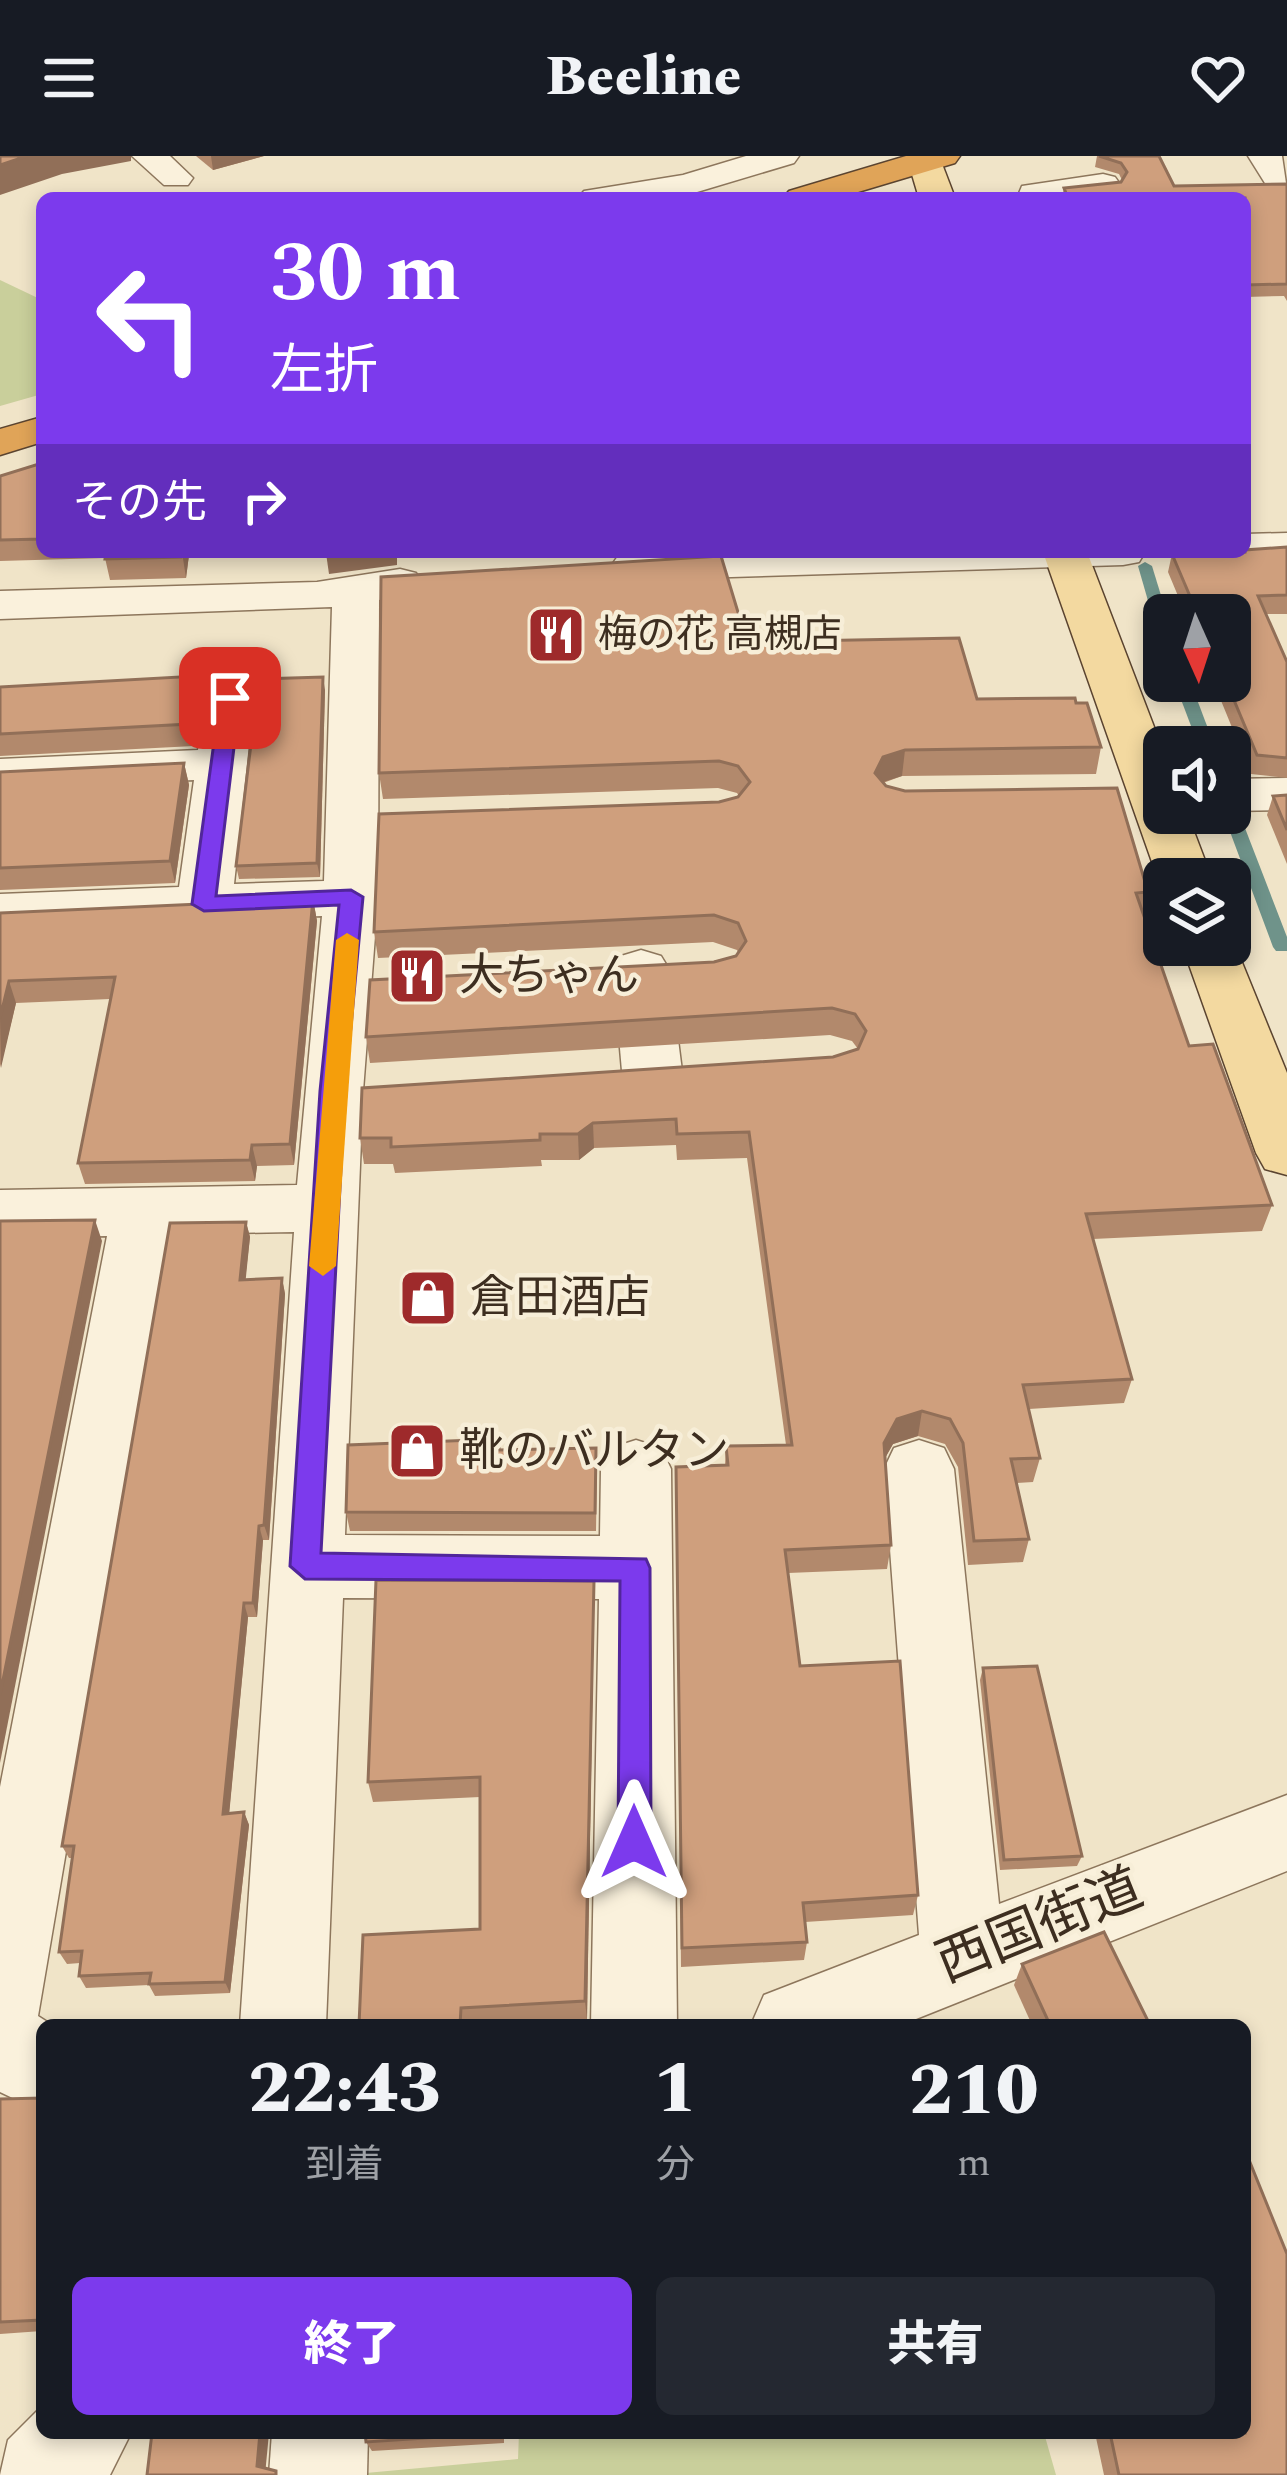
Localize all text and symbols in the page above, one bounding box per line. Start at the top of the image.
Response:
text: Beeline [546,37,741,119]
icon: menu [36,45,102,111]
icon: heart [1185,45,1251,111]
text: 30 m [270,210,461,338]
icon: left [72,240,228,396]
text: 左折 [270,331,378,413]
icon: right [231,468,297,534]
text: その先 [72,469,207,538]
north arrow [1143,594,1251,702]
map controls [1143,594,1251,966]
restaurant icon: 梅の花 高槻店 [525,604,587,666]
place label: 梅の花 高槻店 [598,606,842,665]
pin [179,647,281,749]
icon: arrive [197,665,263,731]
button: sound [1143,726,1251,834]
button: layers [1143,858,1251,966]
place label: 大ちゃん [459,942,639,1011]
restaurant icon: 大ちゃん [386,945,448,1007]
place label: 倉田酒店 [470,1264,650,1333]
shop icon: 倉田酒店 [397,1267,459,1329]
place label: 靴のバルタン [459,1417,729,1486]
shop icon: 靴のバルタン [386,1420,448,1482]
position arrow [571,1779,697,1905]
street label: 西国街道 [925,1849,1155,2005]
text: 22:43 [248,2035,441,2144]
text: 1 [654,2035,697,2144]
text: 210 [909,2037,1039,2146]
text: m [957,2134,991,2193]
text: 到着 [306,2136,384,2195]
text: 分 [656,2136,695,2195]
button: 終了 [72,2277,632,2415]
button: 共有 [656,2277,1215,2415]

